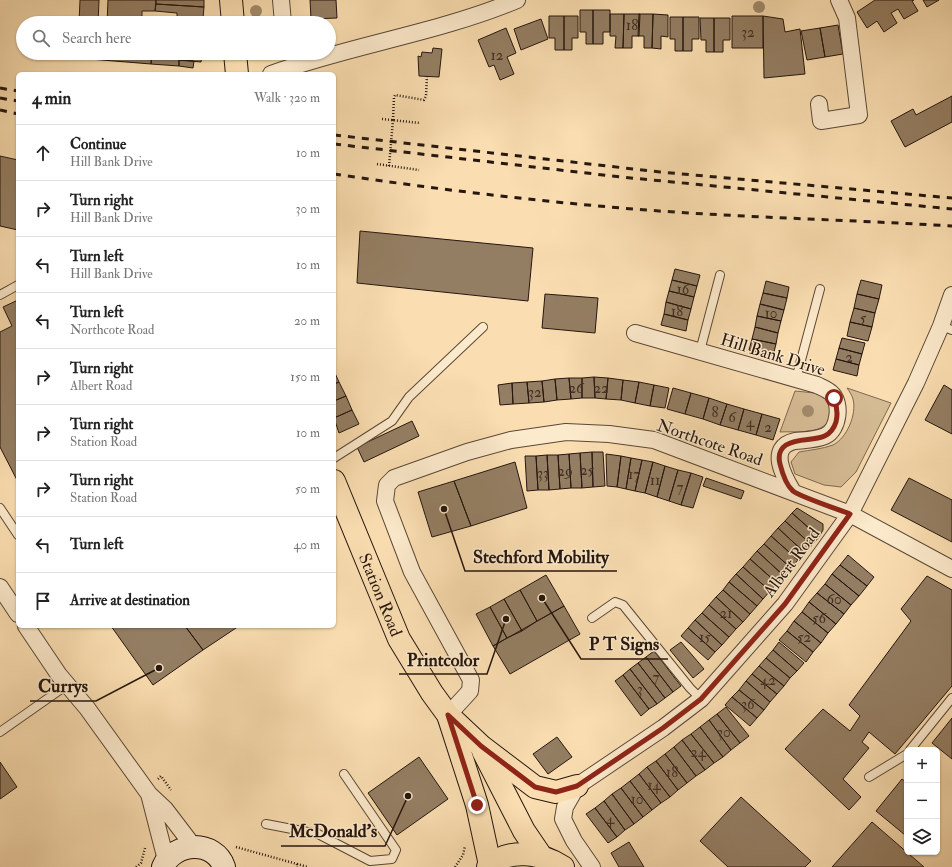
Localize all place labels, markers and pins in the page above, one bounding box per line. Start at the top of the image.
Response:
callout: Stechford Mobility [465,541,617,571]
callout: P T Signs [581,629,668,659]
callout: Printcolor [399,644,487,674]
callout: Currys [30,671,96,701]
callout: McDonald's [281,816,385,846]

